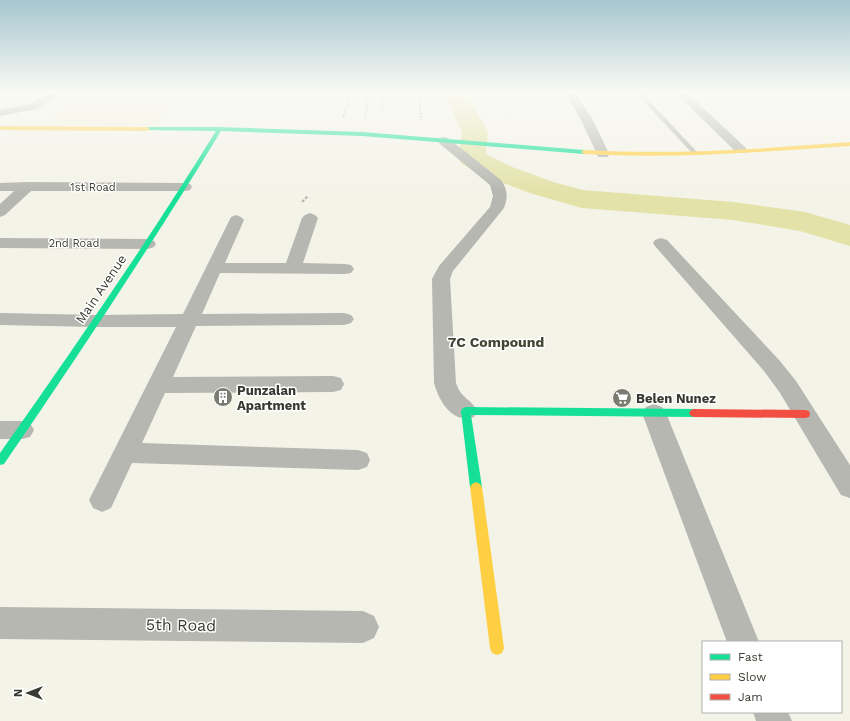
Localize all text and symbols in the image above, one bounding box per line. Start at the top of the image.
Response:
street label: 1st Road [70,181,116,194]
street label: 2nd Road [49,237,99,250]
street label: Main Avenue [72,252,130,326]
district label: 7C Compound [448,334,544,350]
place label: Punzalan Apartment [237,383,306,413]
building icon: Punzalan Apartment [212,386,234,408]
supermarket icon: Belen Nunez [611,387,633,409]
place label: Belen Nunez [636,391,716,406]
street label: 5th Road [146,615,216,635]
legend [702,641,842,713]
text: Fast [738,650,763,664]
text: Slow [738,670,766,684]
north arrow [8,673,48,713]
text: N [12,689,25,697]
text: Jam [738,690,763,704]

